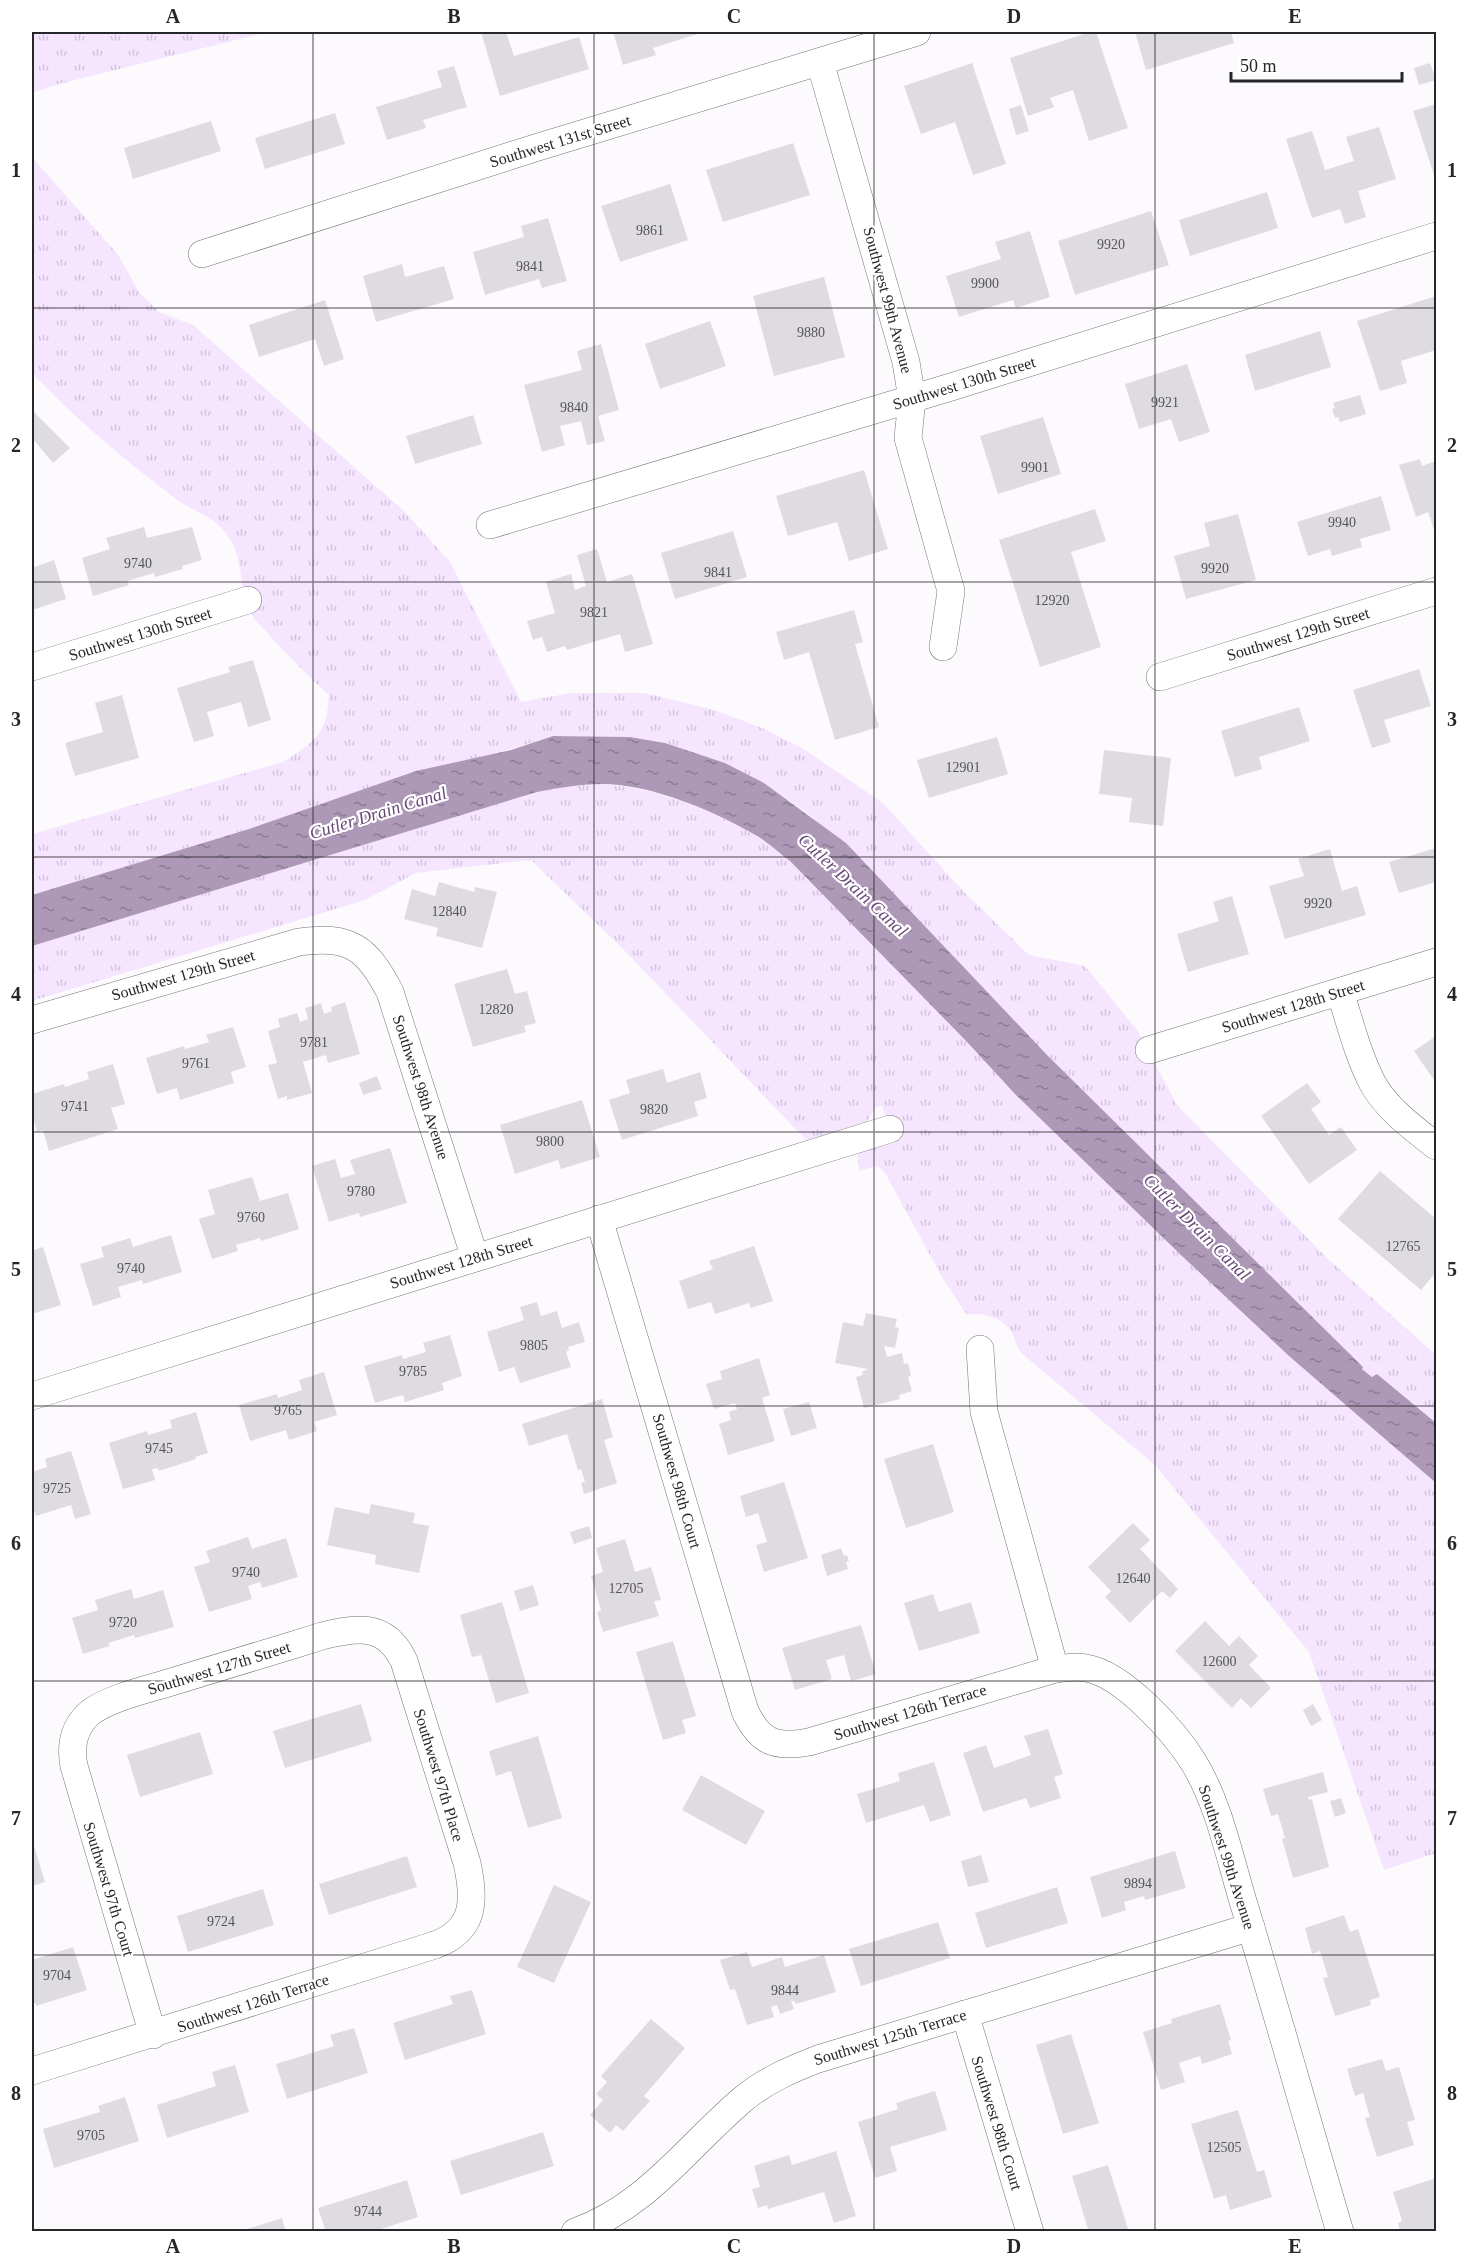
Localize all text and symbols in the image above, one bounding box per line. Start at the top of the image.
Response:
text: A [166,5,181,27]
text: B [447,5,461,27]
text: C [727,5,741,27]
text: D [1007,5,1021,27]
text: E [1288,5,1302,27]
scale bar [1231,45,1402,83]
text: 50 m [1240,56,1277,76]
street label: Southwest 131st Street [487,111,633,171]
text: 1 [11,159,21,181]
text: 1 [1447,159,1457,181]
house number: 9861 [636,223,664,238]
street label: Southwest 99th Avenue [860,225,916,375]
house number: 9920 [1097,237,1125,252]
house number: 9841 [516,259,544,274]
house number: 9900 [971,276,999,291]
house number: 9880 [797,325,825,340]
street label: Southwest 130th Street [891,353,1038,413]
house number: 9921 [1151,395,1179,410]
house number: 9840 [560,400,588,415]
text: 2 [11,434,21,456]
text: 2 [1447,434,1457,456]
house number: 9901 [1021,460,1049,475]
house number: 9940 [1328,515,1356,530]
house number: 9740 [124,556,152,571]
house number: 9920 [1201,561,1229,576]
house number: 9841 [704,565,732,580]
house number: 12920 [1035,593,1070,608]
street label: Southwest 130th Street [67,604,214,664]
street label: Southwest 129th Street [1225,604,1372,664]
house number: 9821 [580,605,608,620]
text: 3 [11,708,21,730]
text: 3 [1447,708,1457,730]
house number: 12901 [946,760,981,775]
water label: Cutler Drain Canal [307,783,449,843]
water label: Cutler Drain Canal [794,829,912,941]
house number: 9920 [1304,896,1332,911]
house number: 12840 [432,904,467,919]
street label: Southwest 129th Street [109,946,257,1004]
street label: Southwest 128th Street [1220,976,1367,1036]
text: 4 [11,983,21,1005]
text: 4 [1447,983,1457,1005]
house number: 12820 [479,1002,514,1017]
street label: Southwest 98th Avenue [390,1013,452,1161]
house number: 9781 [300,1035,328,1050]
house number: 9761 [182,1056,210,1071]
house number: 9741 [61,1099,89,1114]
house number: 9820 [640,1102,668,1117]
house number: 9800 [536,1134,564,1149]
water label: Cutler Drain Canal [1140,1170,1254,1284]
house number: 9780 [347,1184,375,1199]
house number: 9760 [237,1210,265,1225]
street label: Southwest 128th Street [388,1232,535,1292]
house number: 12765 [1386,1239,1421,1254]
text: 5 [11,1258,21,1280]
text: 5 [1447,1258,1457,1280]
house number: 9740 [117,1261,145,1276]
house number: 9805 [520,1338,548,1353]
house number: 9785 [399,1364,427,1379]
house number: 9765 [274,1403,302,1418]
street label: Southwest 98th Court [650,1412,705,1551]
house number: 9745 [145,1441,173,1456]
house number: 9725 [43,1481,71,1496]
text: 6 [11,1532,21,1554]
text: 6 [1447,1532,1457,1554]
house number: 9740 [232,1565,260,1580]
house number: 12640 [1116,1571,1151,1586]
house number: 12705 [609,1581,644,1596]
house number: 9720 [109,1615,137,1630]
street label: Southwest 127th Street [146,1638,293,1698]
house number: 12600 [1202,1654,1237,1669]
street label: Southwest 126th Terrace [832,1681,988,1743]
street label: Southwest 97th Place [411,1707,467,1843]
street label: Southwest 99th Avenue [1196,1783,1258,1931]
text: 7 [11,1807,21,1829]
text: 7 [1447,1807,1457,1829]
street label: Southwest 97th Court [80,1820,138,1959]
house number: 9894 [1124,1876,1152,1891]
house number: 9724 [207,1914,235,1929]
house number: 9704 [43,1968,71,1983]
street label: Southwest 126th Terrace [175,1970,331,2036]
house number: 9844 [771,1983,799,1998]
street label: Southwest 125th Terrace [812,2006,968,2068]
street label: Southwest 98th Court [968,2054,1026,2193]
text: 8 [11,2082,21,2104]
text: 8 [1447,2082,1457,2104]
house number: 9705 [77,2128,105,2143]
house number: 12505 [1207,2140,1242,2155]
house number: 9744 [354,2204,382,2219]
text: A [166,2235,181,2257]
text: B [447,2235,461,2257]
text: C [727,2235,741,2257]
text: D [1007,2235,1021,2257]
text: E [1288,2235,1302,2257]

